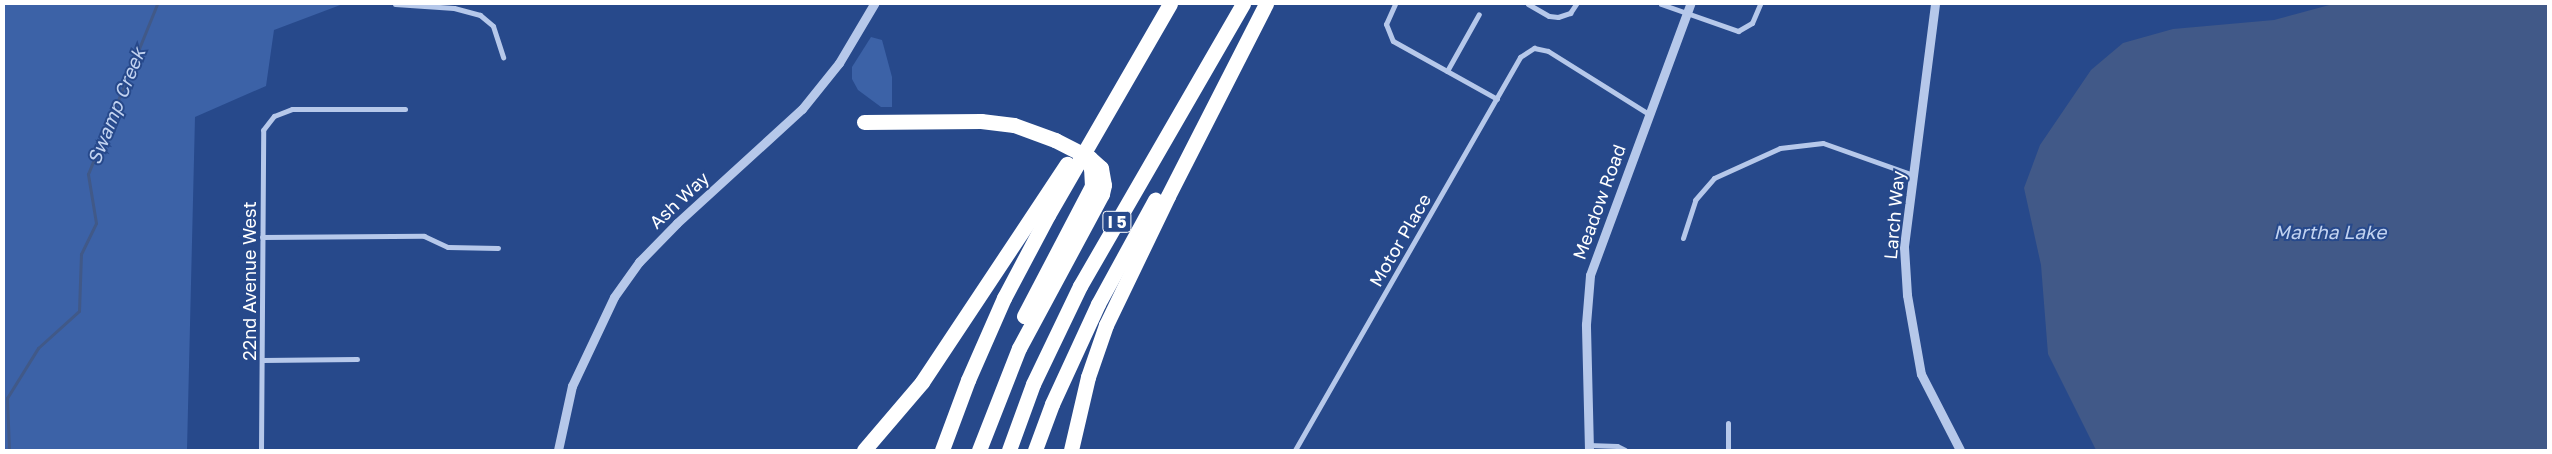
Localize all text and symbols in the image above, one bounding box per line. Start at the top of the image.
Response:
water label: Swamp Creek [82,44,150,168]
street label: Meadow Road [1568,141,1630,263]
street label: Ash Way [645,167,713,233]
street label: Larch Way [1879,170,1909,260]
street label: Motor Place [1365,190,1435,290]
street label: 22nd Avenue West [238,201,260,361]
road number: I 5 [1102,208,1132,236]
water label: Martha Lake [2274,221,2386,243]

